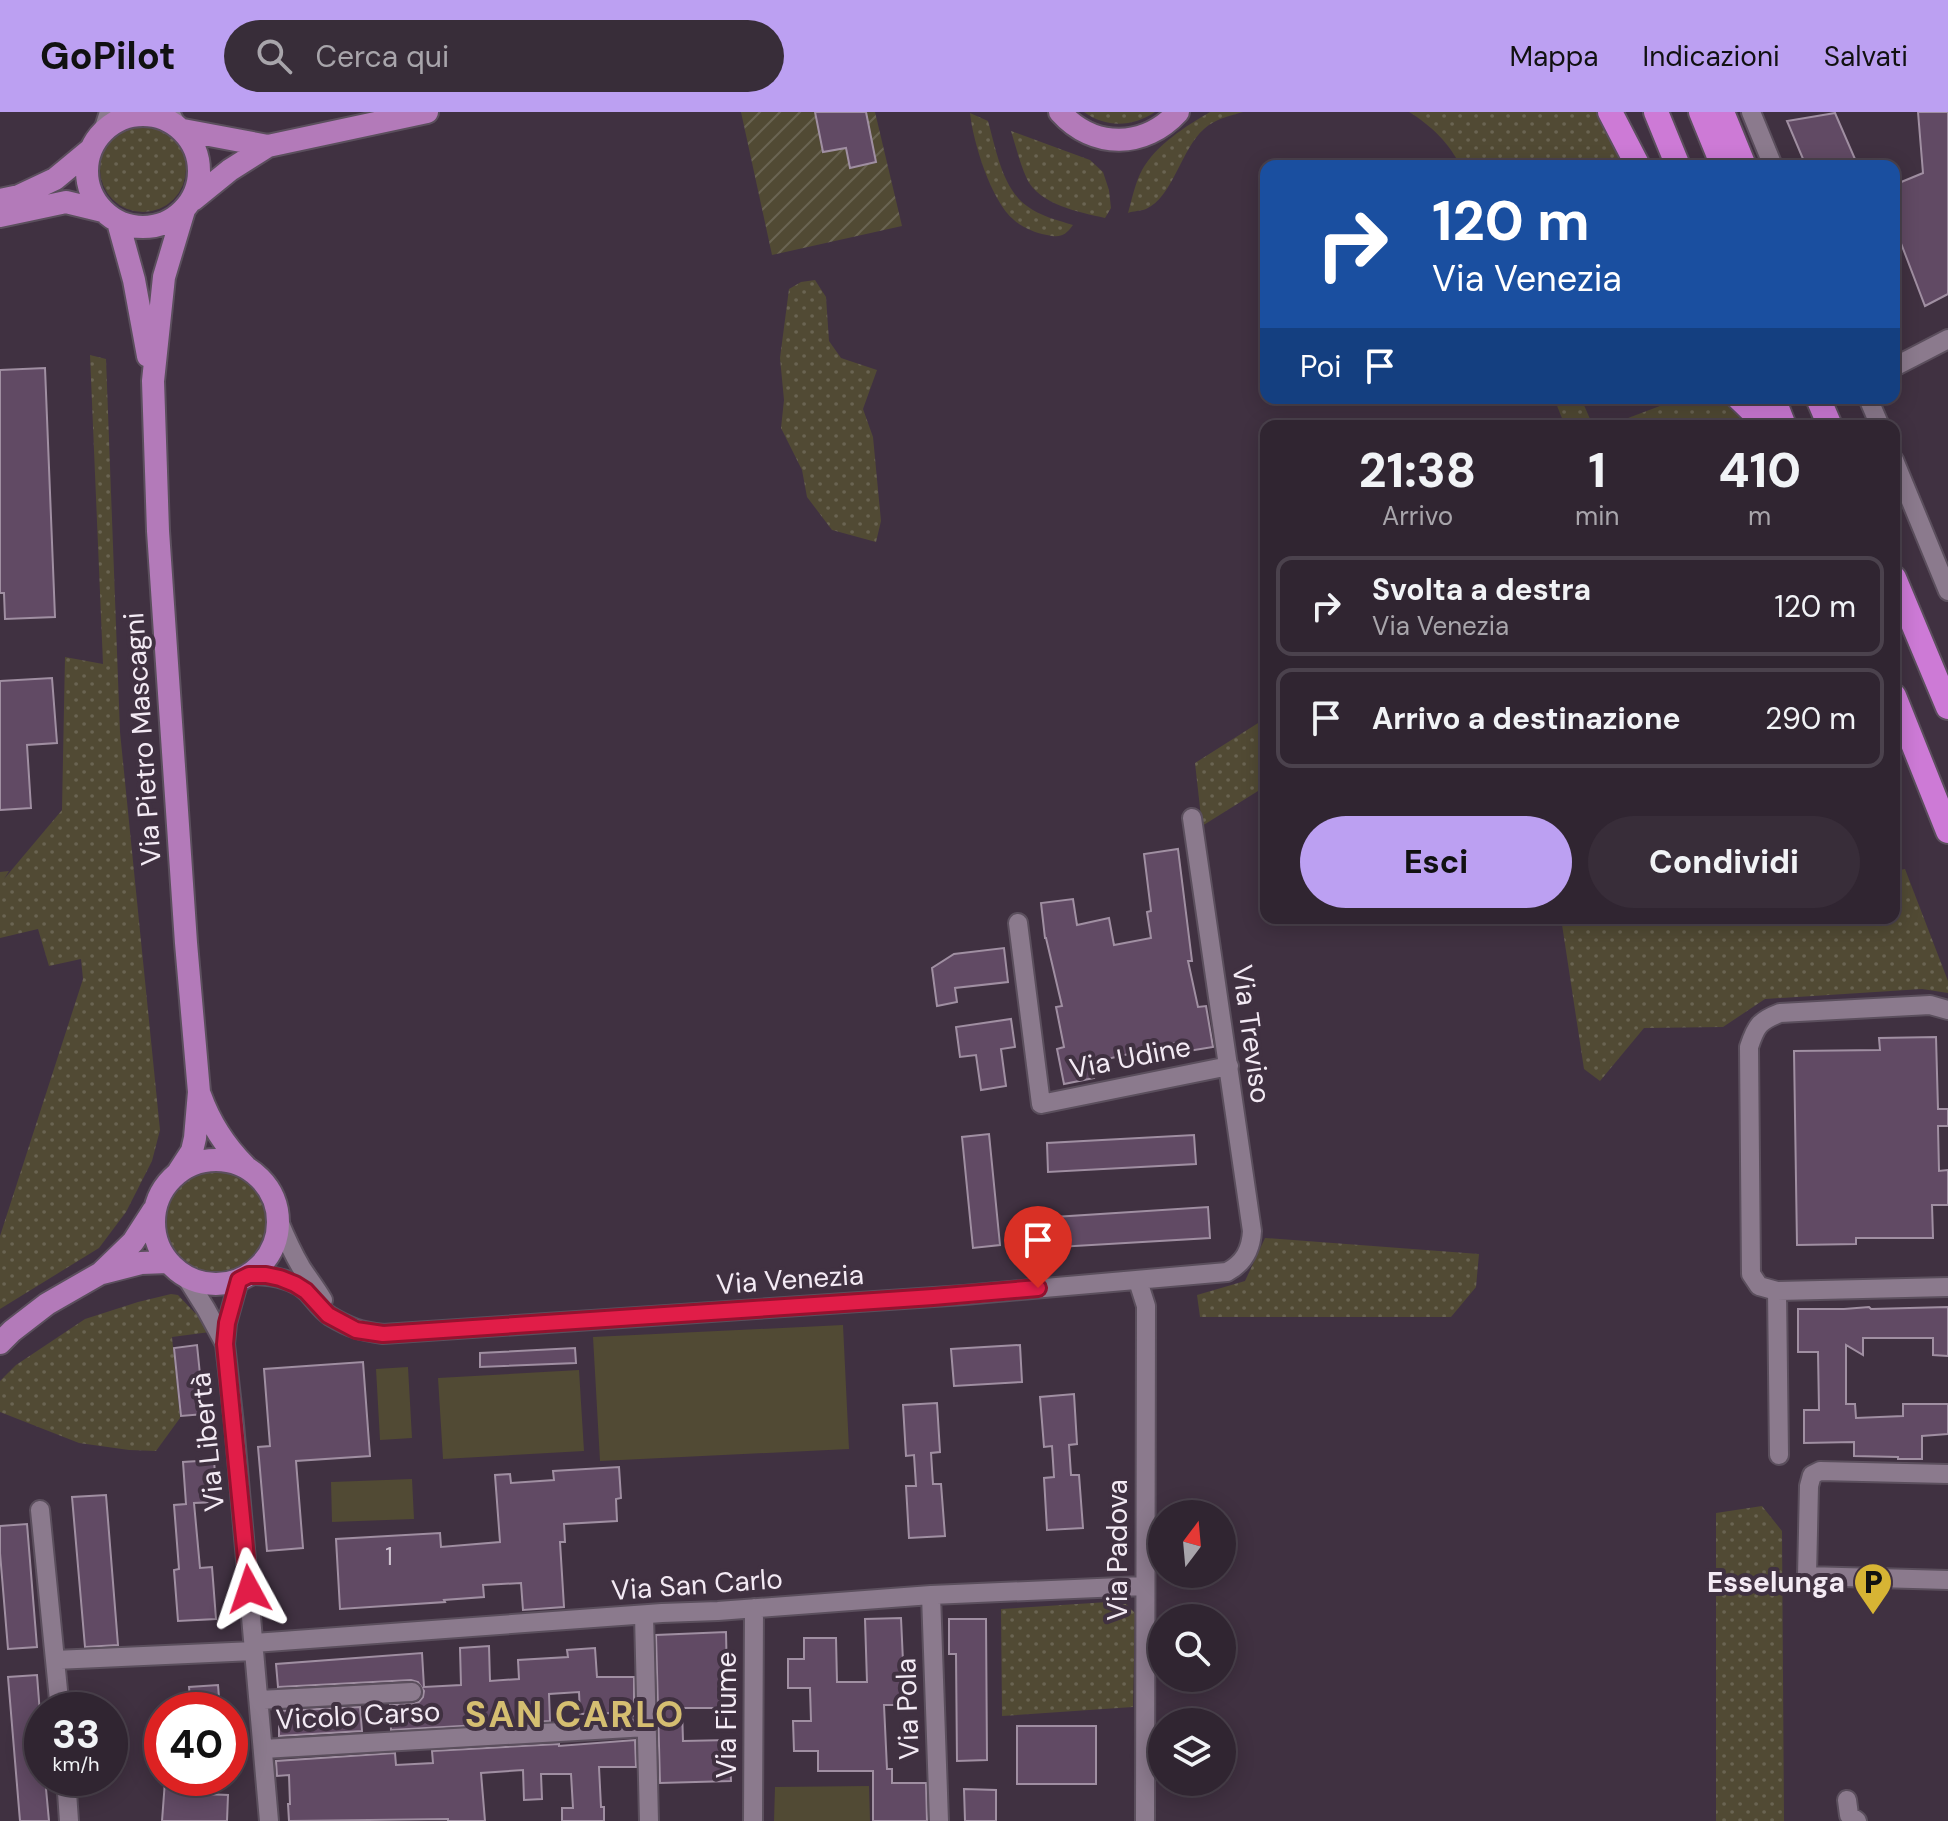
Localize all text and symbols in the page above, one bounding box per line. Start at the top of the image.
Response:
search box [224,20,784,92]
text: GoPilot [40,31,176,81]
icon: search [252,34,296,78]
text: Cerca qui [316,37,449,76]
text: Mappa [1510,38,1599,75]
text: Indicazioni [1643,38,1780,75]
text: Salvati [1824,38,1908,75]
text: 120 m [1432,184,1590,257]
icon: right [1300,192,1404,296]
text: Via Venezia [1432,255,1622,302]
icon: arrive [1358,344,1402,388]
text: Poi [1300,347,1342,386]
text: 21:38 [1359,439,1476,502]
text: 1 [1588,439,1606,502]
text: 410 [1718,439,1801,502]
text: Arrivo [1382,499,1453,533]
text: min [1575,499,1619,533]
text: m [1748,499,1771,533]
text: Svolta a destra [1372,570,1591,609]
icon: right [1304,584,1348,628]
text: 120 m [1774,587,1856,626]
text: Via Venezia [1372,609,1509,643]
street label: Via Pietro Mascagni [115,611,170,867]
icon: arrive [1304,696,1348,740]
text: Arrivo a destinazione [1372,699,1681,738]
text: 290 m [1765,699,1856,738]
button: Esci [1300,816,1572,908]
button: Condividi [1588,816,1860,908]
street label: Via Treviso [1223,962,1280,1106]
street label: Via Udine [1066,1028,1194,1087]
pin [1004,1206,1072,1288]
icon: arrive [1016,1218,1060,1262]
street label: Via Venezia [715,1256,865,1303]
street label: Via Libertà [182,1371,233,1513]
street label: Via Padova [1099,1479,1136,1621]
north arrow [1148,1500,1236,1588]
map controls [1148,1500,1236,1796]
house number: 1 [385,1541,393,1572]
position arrow [207,1547,291,1631]
street label: Via San Carlo [610,1560,784,1609]
parking icon: Esselunga [1852,1561,1894,1616]
place label: Esselunga [1707,1564,1845,1601]
button: search [1148,1604,1236,1692]
street label: Via Fiume [708,1652,745,1778]
street label: Via Pola [887,1658,928,1760]
district label: SAN CARLO [465,1691,685,1738]
speed limit sign: 40 [144,1692,248,1796]
street label: Vicolo Carso [275,1693,441,1738]
text: 33 [52,1708,100,1760]
button: layers [1148,1708,1236,1796]
text: km/h [52,1751,100,1777]

